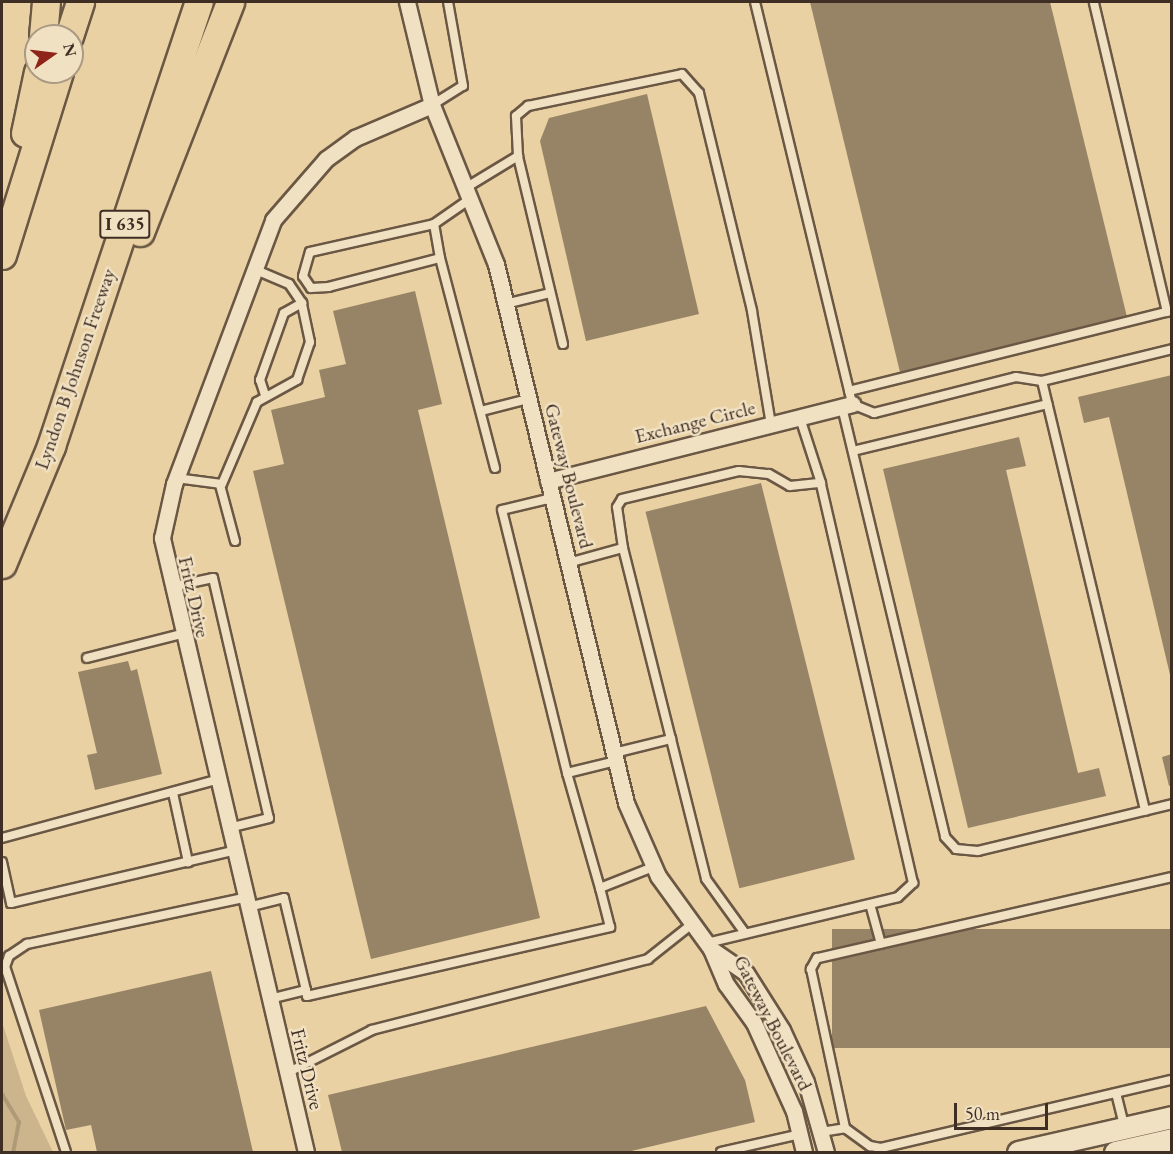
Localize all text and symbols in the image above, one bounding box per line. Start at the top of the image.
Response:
north arrow [24,24,84,84]
text: N [58,41,82,59]
road number: I 635 [98,209,152,239]
street label: Lyndon B Johnson Freeway [29,265,121,473]
street label: Exchange Circle [632,395,758,449]
street label: Gateway Boulevard [539,401,599,551]
street label: Fritz Drive [173,554,215,640]
street label: Gateway Boulevard [729,951,817,1095]
street label: Fritz Drive [285,1026,329,1112]
scale bar [957,1091,1052,1129]
text: 50 m [965,1102,1000,1125]

